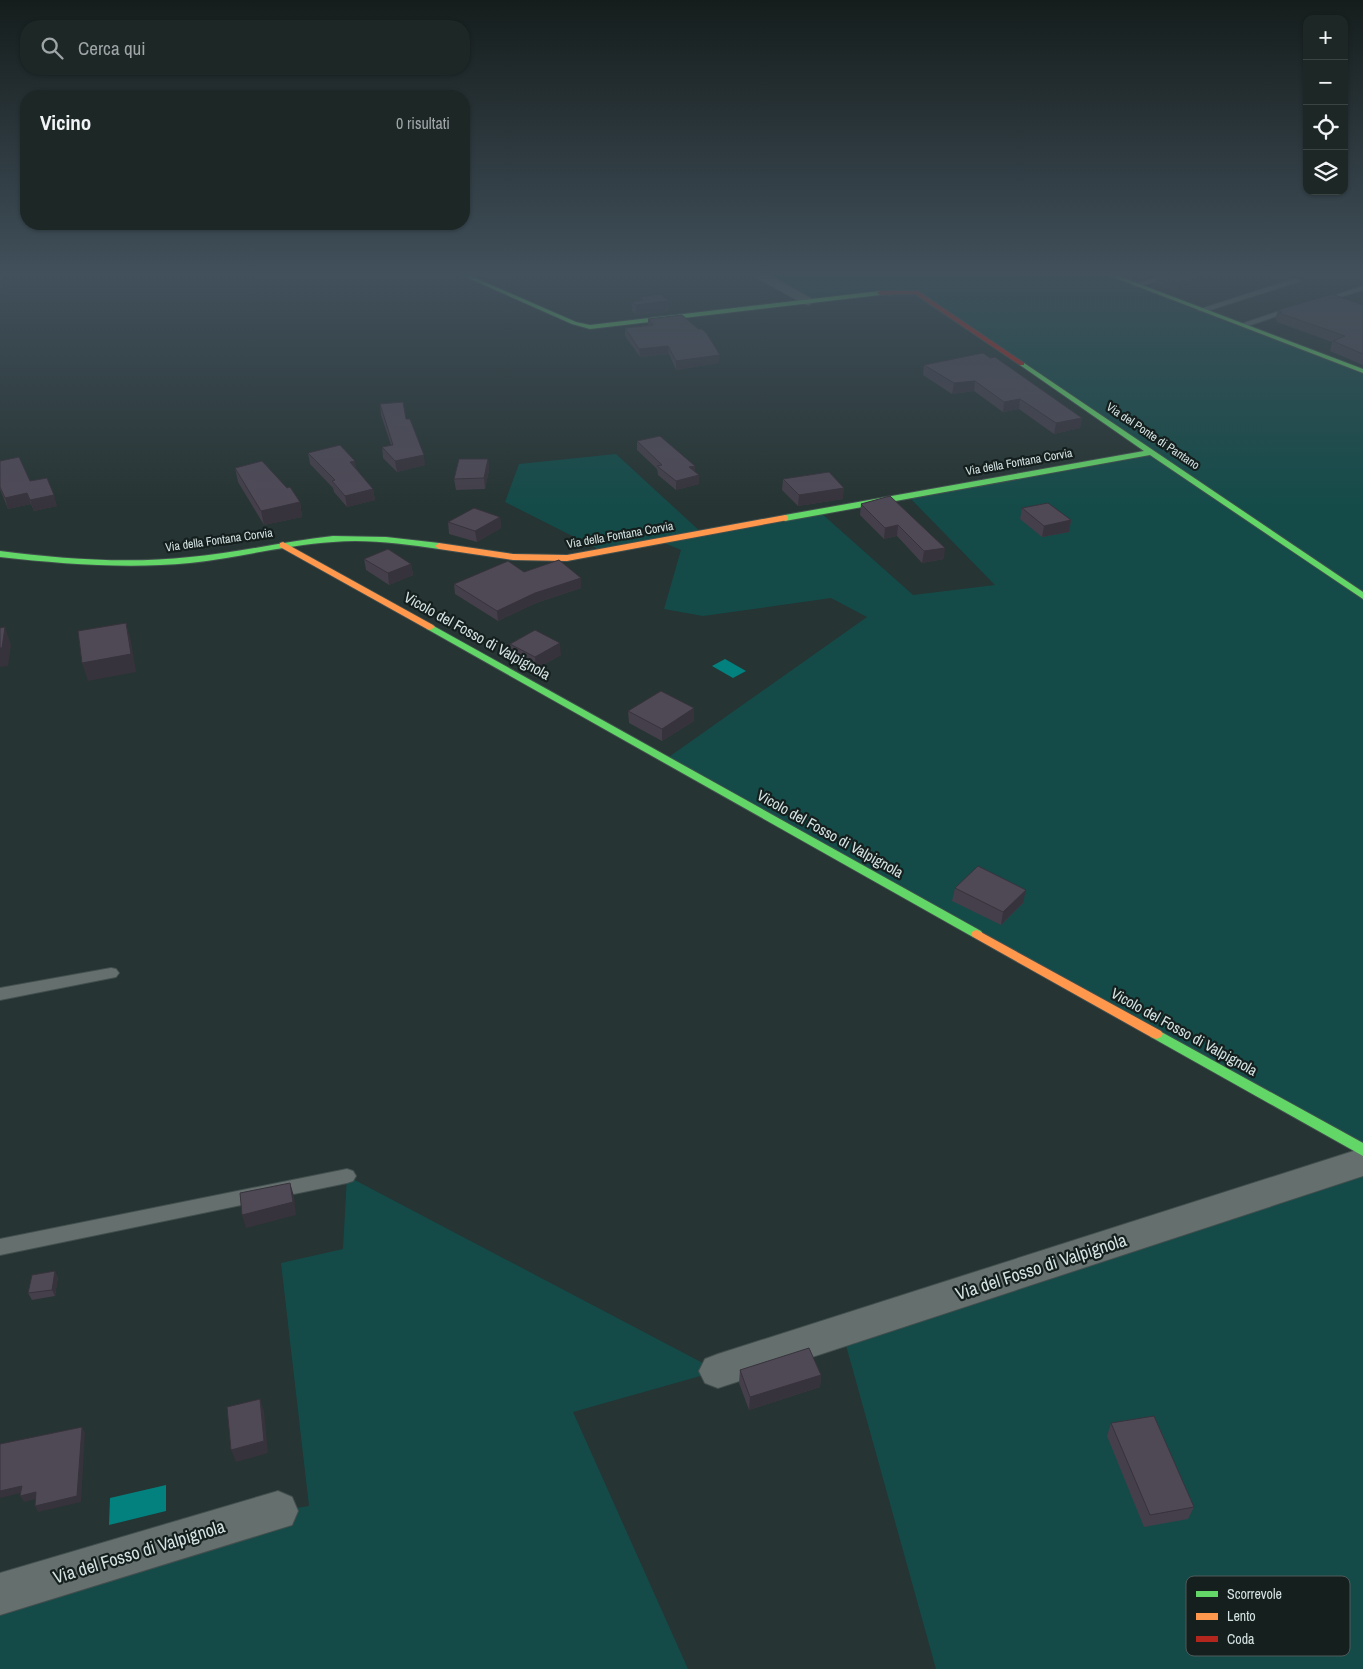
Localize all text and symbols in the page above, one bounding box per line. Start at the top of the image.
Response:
map controls [1303,15,1348,195]
button: + [1303,15,1348,60]
search box [20,20,470,75]
icon: search [38,34,66,62]
text: Cerca qui [78,35,146,61]
button: − [1303,60,1348,105]
button: locate [1303,105,1348,150]
text: Vicino [40,108,91,137]
text: 0 risultati [396,112,450,134]
button: layers [1303,150,1348,195]
street label: Via del Ponte di Pantano [1103,399,1203,473]
street label: Via della Fontana Corvia [964,445,1074,479]
street label: Via della Fontana Corvia [565,518,675,552]
street label: Via della Fontana Corvia [164,524,274,555]
street label: Vicolo del Fosso di Valpignola [400,587,554,685]
street label: Vicolo del Fosso di Valpignola [753,785,907,883]
street label: Vicolo del Fosso di Valpignola [1107,983,1261,1081]
street label: Via del Fosso di Valpignola [952,1227,1130,1306]
street label: Via del Fosso di Valpignola [50,1513,228,1590]
legend [1186,1576,1350,1656]
text: Scorrevole [1227,1585,1282,1603]
text: Lento [1227,1607,1256,1625]
text: Coda [1227,1630,1255,1648]

